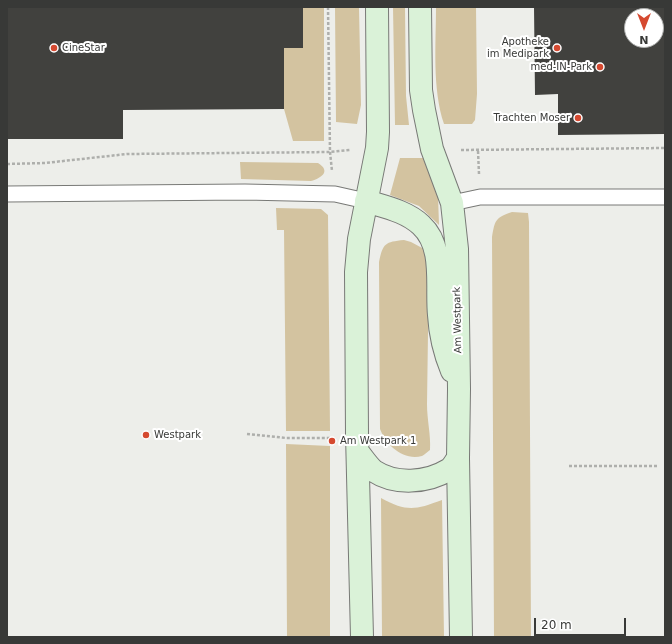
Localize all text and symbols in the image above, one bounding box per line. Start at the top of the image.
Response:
north arrow [624,8,664,48]
text: N [639,33,649,46]
place label: Apotheke im Medipark [487,36,549,60]
place label: CineStar [62,42,105,54]
marker: CineStar [49,43,59,53]
marker: Apotheke im Medipark [552,43,562,53]
place label: med-IN-Park [531,61,592,73]
marker: med-IN-Park [595,62,605,72]
place label: Trachten Moser [493,112,570,124]
marker: Trachten Moser [573,113,583,123]
street label: Am Westpark [451,287,465,353]
place label: Westpark [154,429,201,441]
marker: Westpark [141,430,151,440]
place label: Am Westpark 1 [340,435,416,447]
marker: Am Westpark 1 [327,436,337,446]
scale bar [536,610,628,636]
text: 20 m [541,618,572,632]

